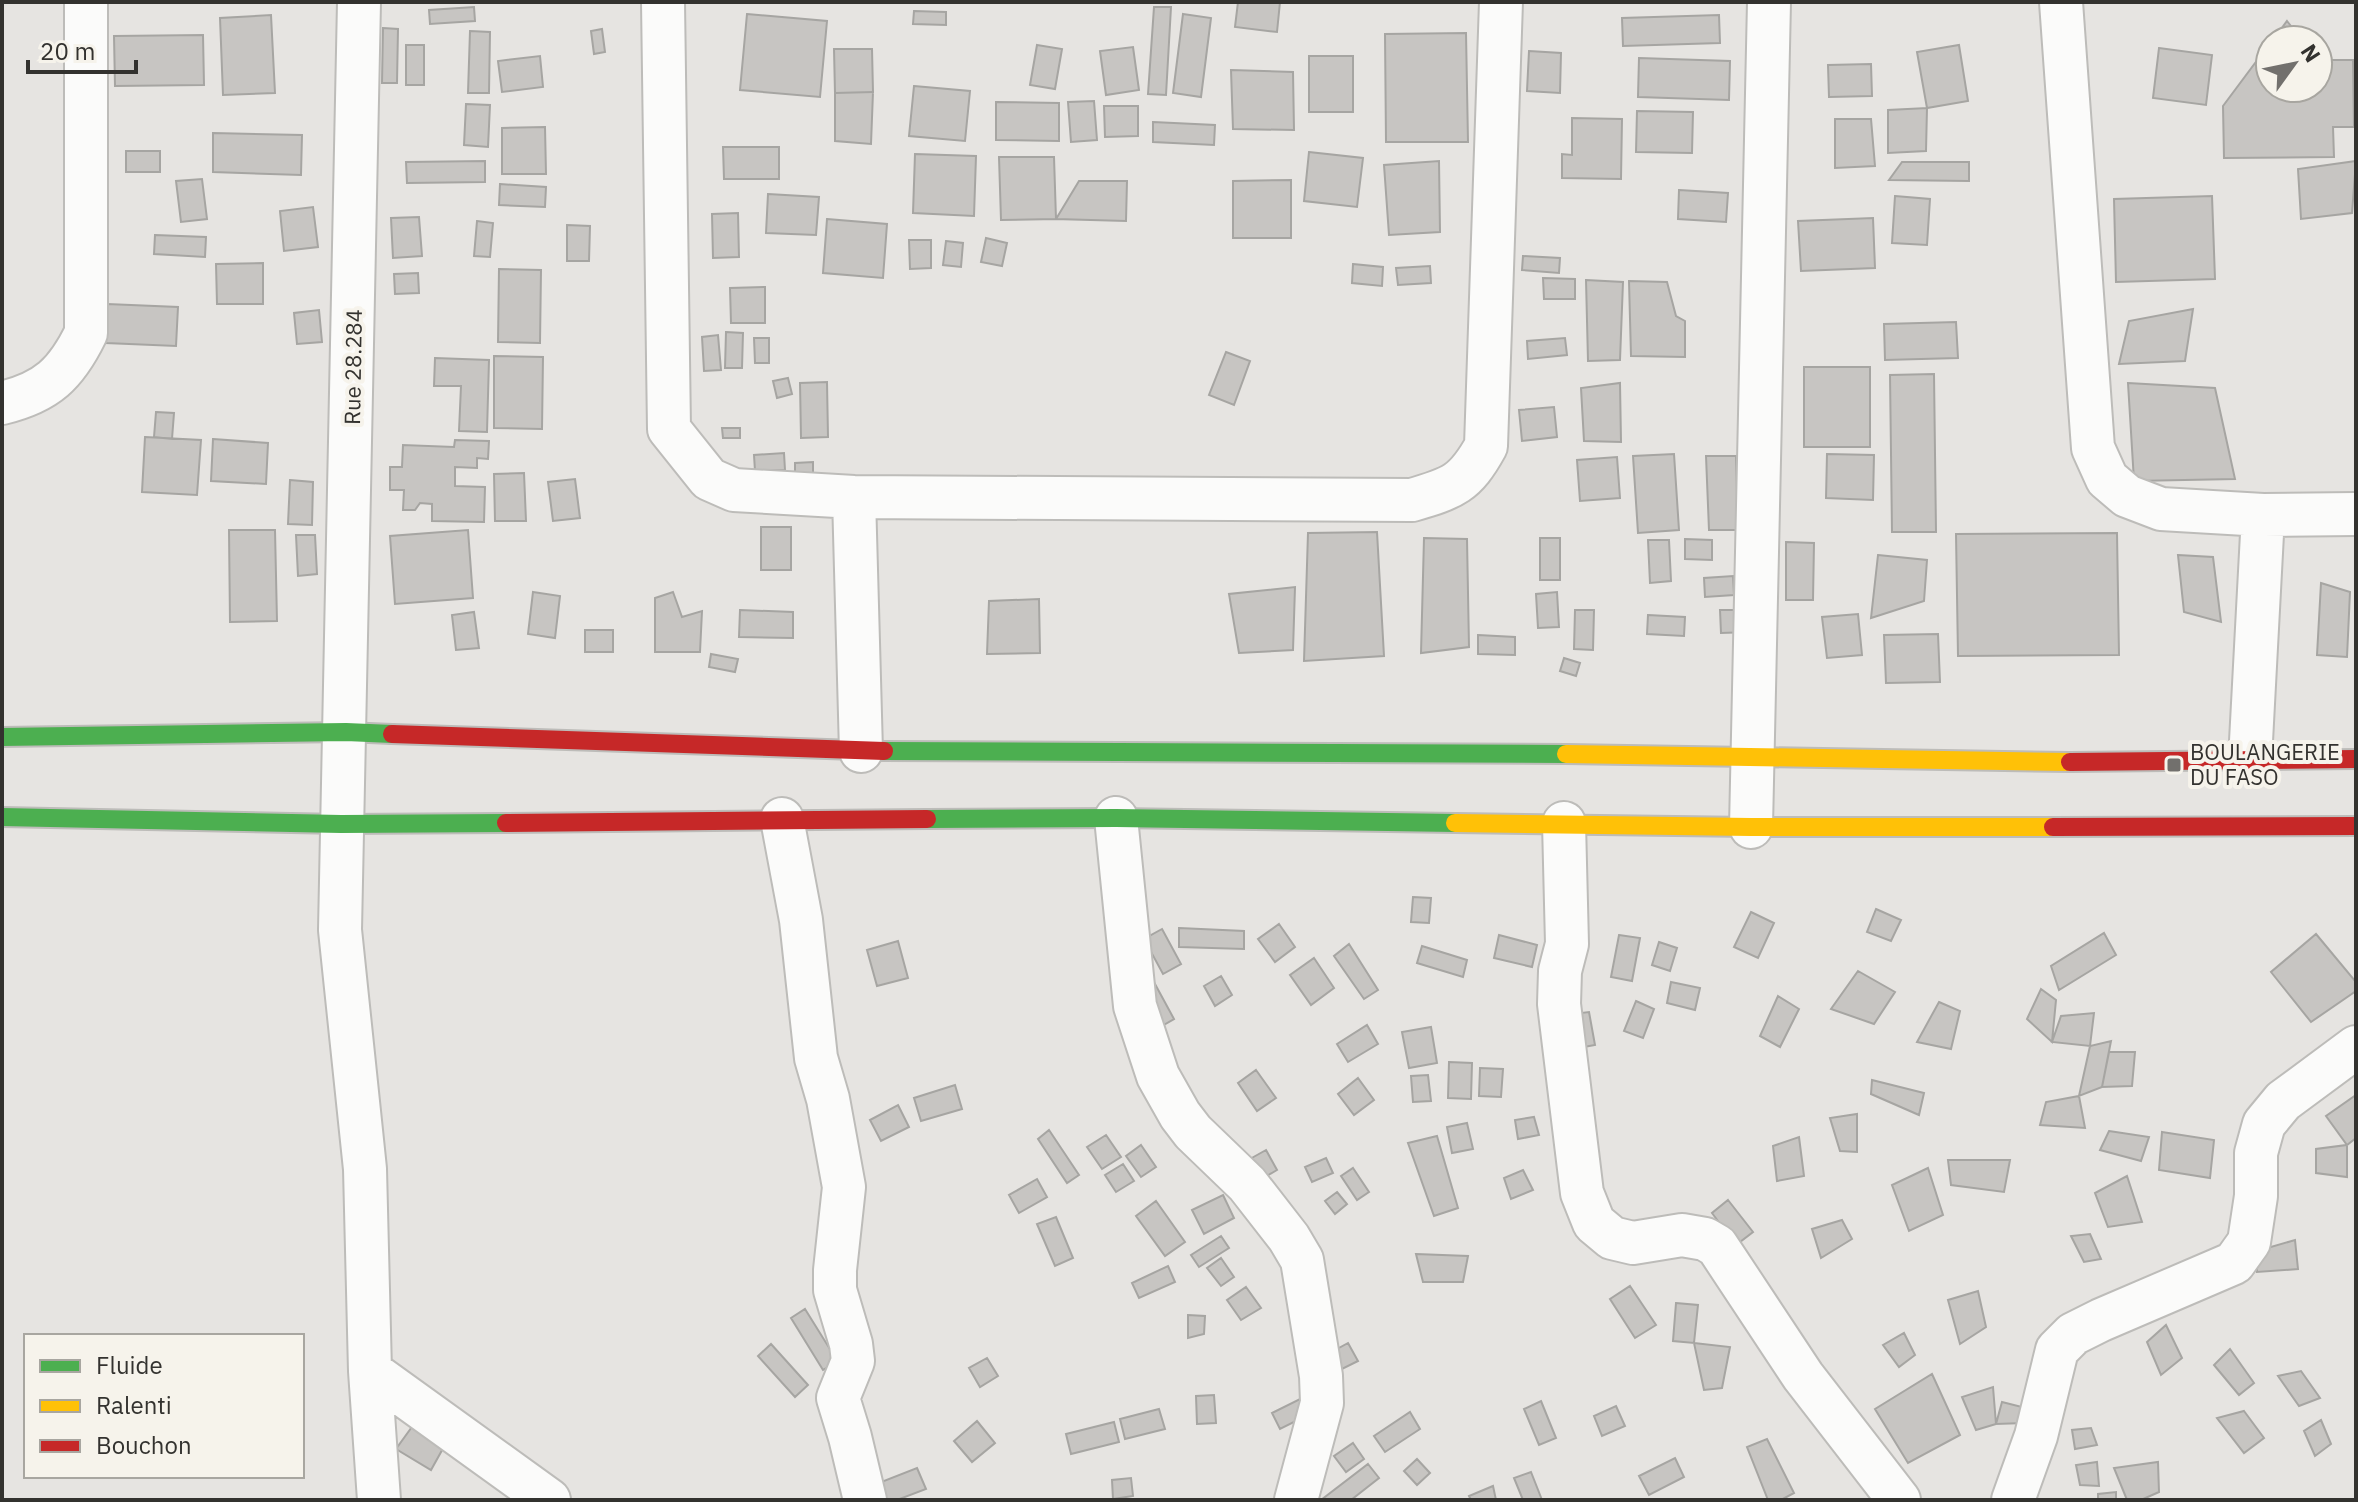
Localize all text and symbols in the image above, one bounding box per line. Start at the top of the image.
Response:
scale bar [28,24,136,74]
north arrow [2254,24,2334,104]
text: 20 m [40,35,95,67]
text: N [2295,38,2328,67]
street label: Rue 28.284 [337,309,368,425]
place label: BOULANGERIE DU FASO [2190,737,2340,791]
marker: BOULANGERIE DU FASO [2165,756,2183,774]
legend [24,1334,304,1478]
text: Fluide [96,1349,163,1381]
text: Ralenti [96,1389,172,1421]
text: Bouchon [96,1429,192,1461]

